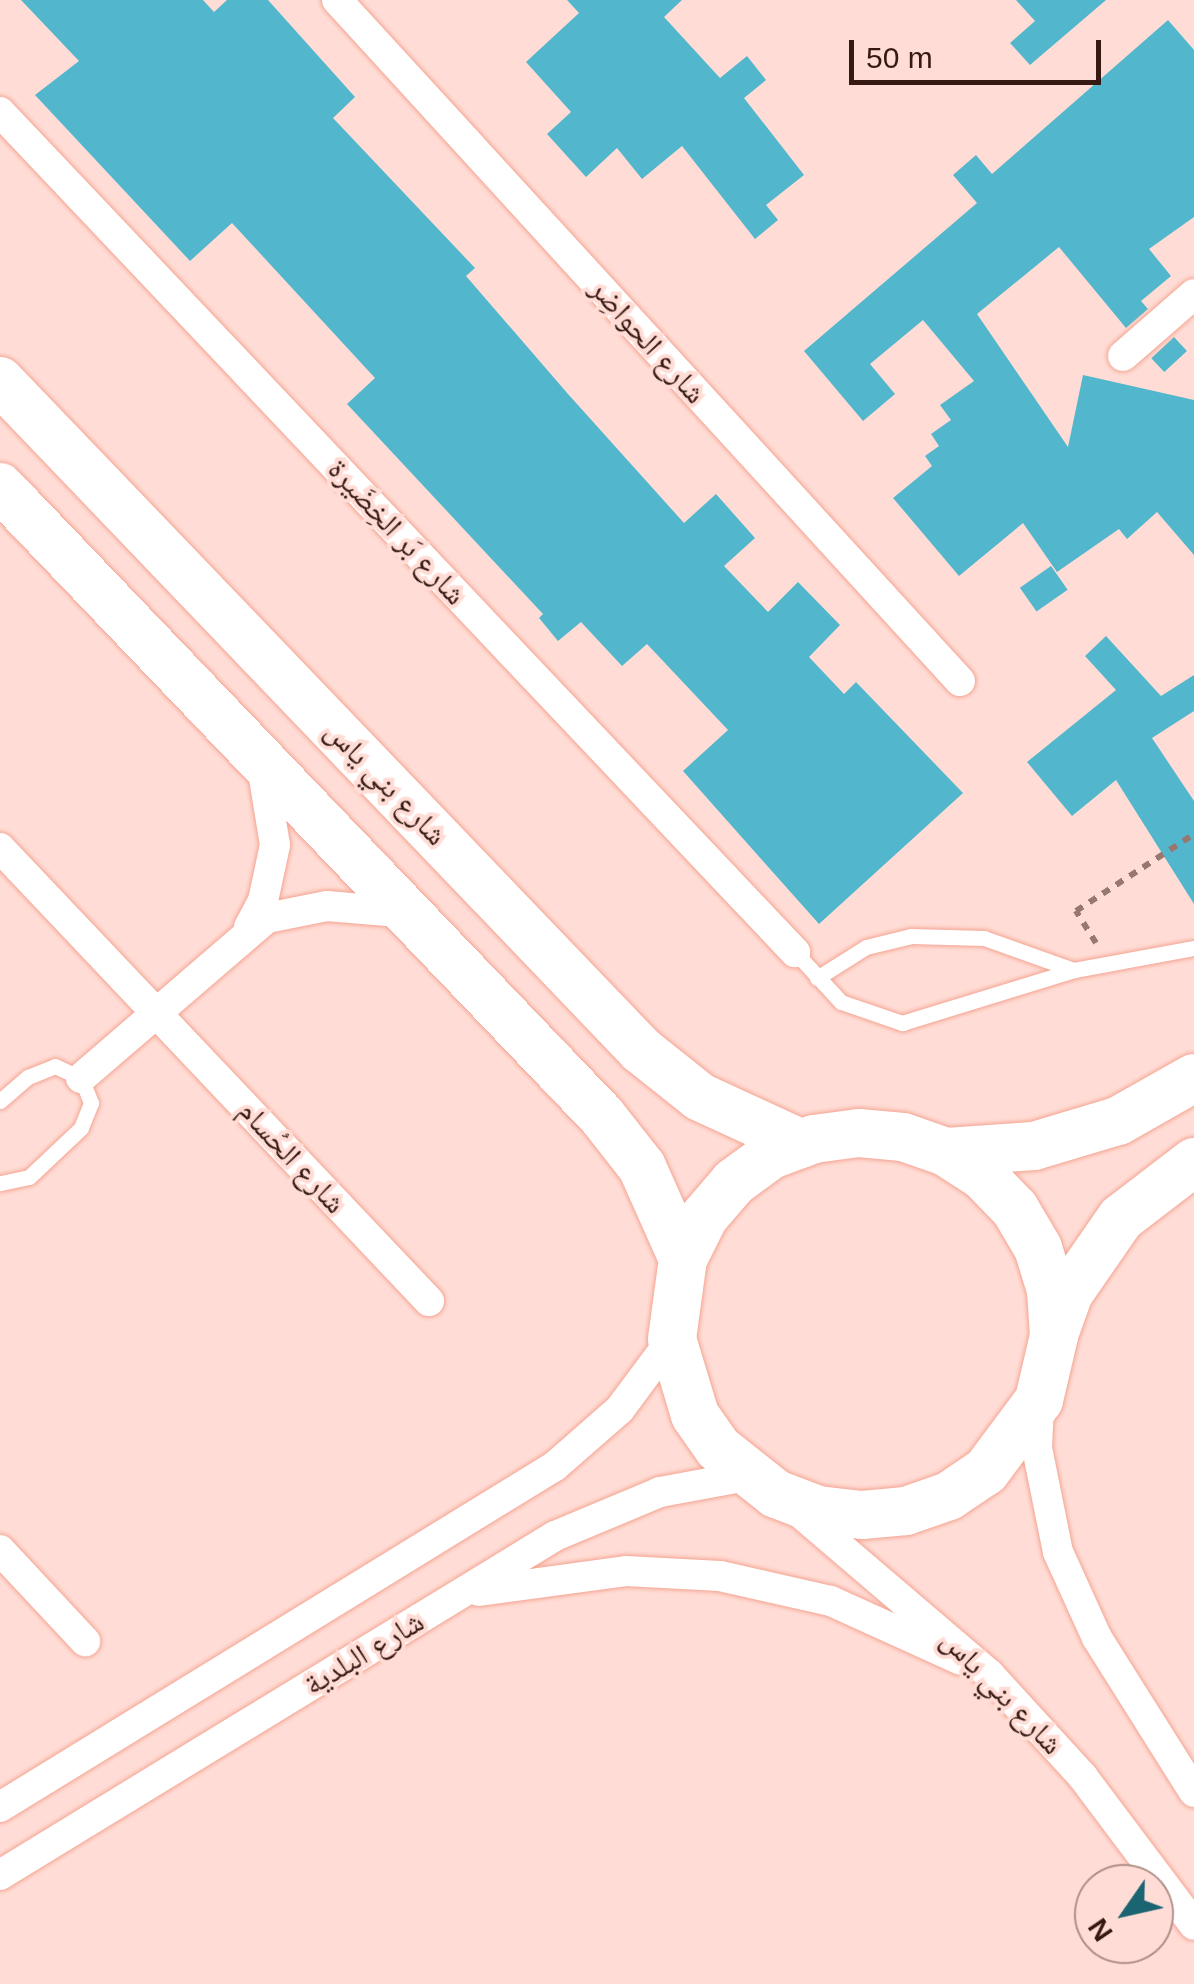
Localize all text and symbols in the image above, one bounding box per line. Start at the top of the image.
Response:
scale bar [854,20,1106,82]
text: 50 m [866,41,933,74]
street label: شارع الحواضِر [583,271,713,411]
street label: شارع بَر الخِضَيرة [320,452,474,612]
street label: شارع بني ياس [318,713,454,853]
street label: شارع الحُسام [231,1093,353,1221]
street label: شارع البلدية [298,1603,430,1703]
street label: شارع بني ياس [934,1622,1070,1762]
north arrow [1074,1864,1174,1964]
text: N [1082,1913,1119,1947]

